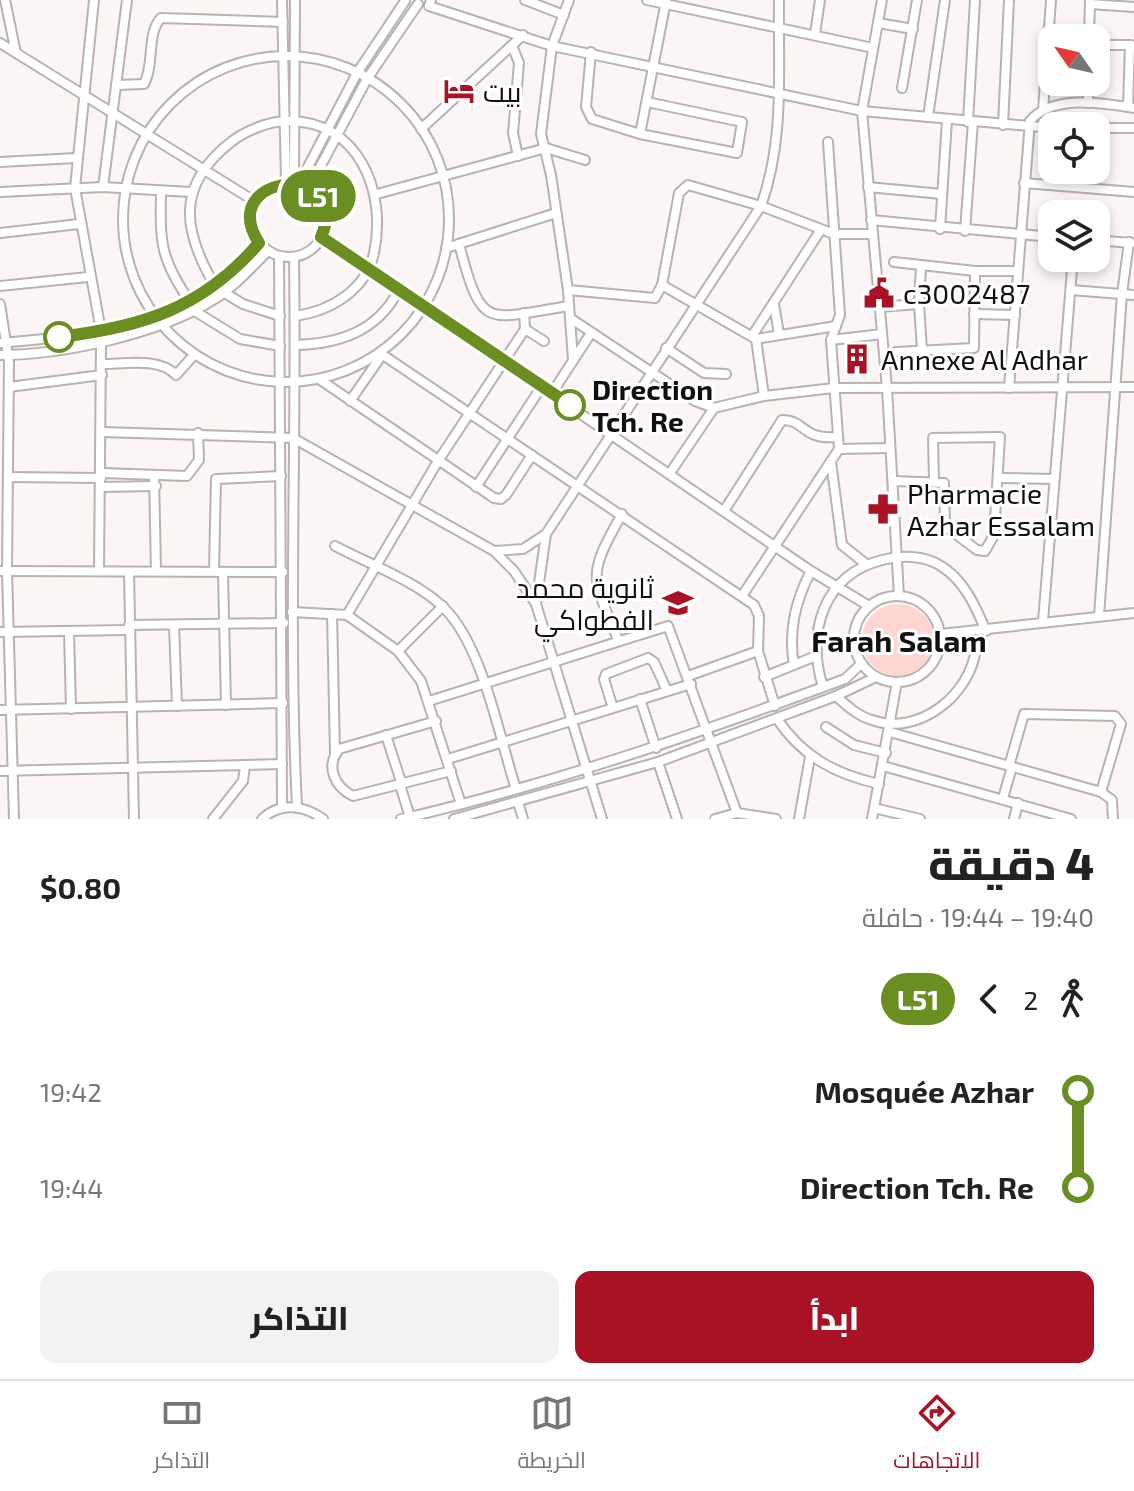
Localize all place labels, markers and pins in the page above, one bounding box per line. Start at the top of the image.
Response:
hotel icon: بيت [442,74,476,108]
place label: بيت [483,74,522,108]
public building icon: c3002487 [862,276,896,310]
place label: c3002487 [903,276,1030,310]
unlabelled marker [44,322,74,352]
building icon: Annexe Al Adhar [840,342,874,376]
place label: Annexe Al Adhar [881,342,1088,376]
place label: Direction Tch. Re [592,372,713,438]
marker: Direction Tch. Re [555,390,585,420]
place label: Pharmacie Azhar Essalam [907,476,1095,542]
pharmacy icon: Pharmacie Azhar Essalam [866,492,900,526]
place label: ثانوية محمد الفطواكي [516,570,655,642]
school or university icon: ثانوية محمد الفطواكي [661,586,695,620]

